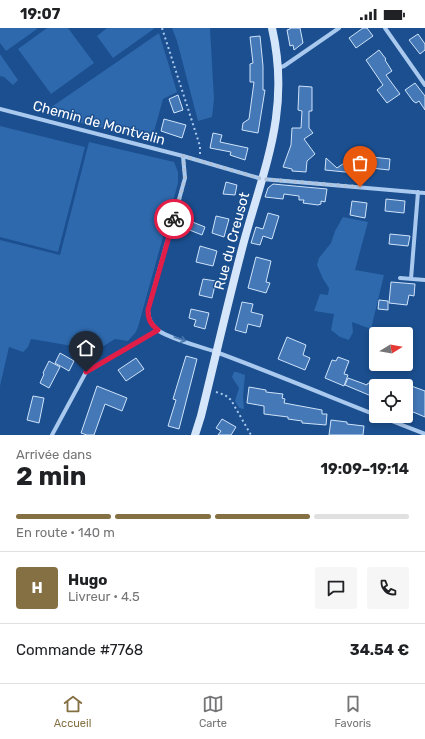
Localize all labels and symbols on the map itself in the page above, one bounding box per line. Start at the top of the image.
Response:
street label: Chemin de Montvalin [31,97,167,149]
pin [343,146,377,187]
street label: Rue du Creusot [211,190,253,292]
courier [154,199,194,239]
north arrow [369,327,413,371]
pin [69,331,103,372]
one-way arrow [174,336,186,344]

